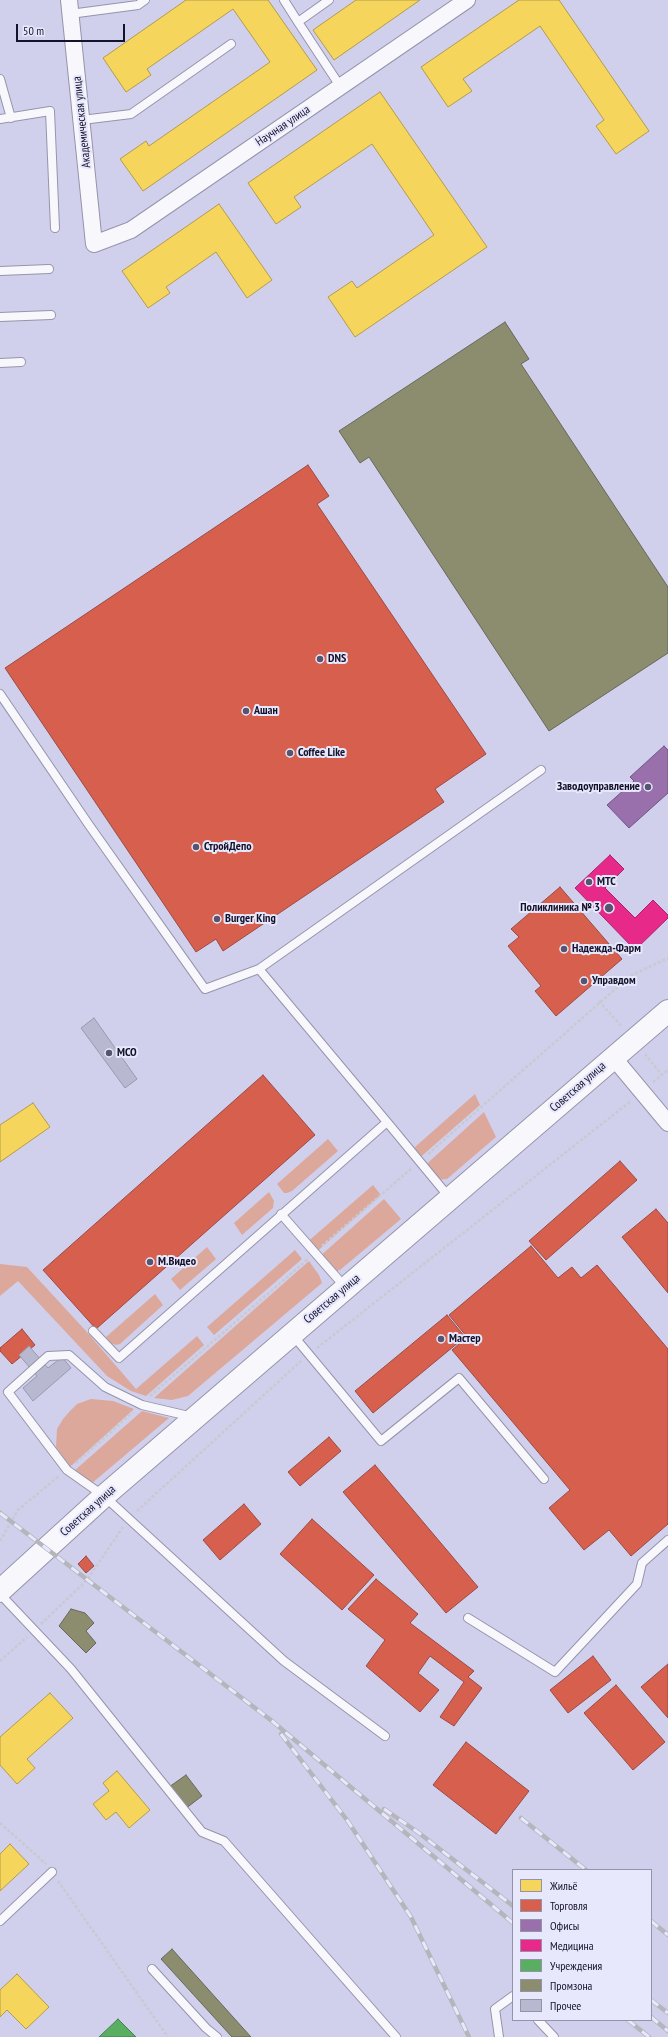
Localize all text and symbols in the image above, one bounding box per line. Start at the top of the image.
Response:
scale bar [18,16,127,42]
text: 50 m [23,23,44,38]
street label: Академическая улица [70,75,94,169]
street label: Научная улица [253,103,313,149]
place label: DNS [328,652,346,666]
marker: DNS [315,654,325,664]
place label: Ашан [254,704,278,718]
marker: Ашан [241,706,251,716]
place label: Coffee Like [298,746,345,760]
marker: Coffee Like [285,748,295,758]
place label: Заводоуправление [557,780,640,794]
marker: Заводоуправление [643,782,653,792]
place label: СтройДепо [204,840,252,854]
marker: СтройДепо [191,842,201,852]
place label: МТС [597,875,616,889]
marker: МТС [584,877,594,887]
place label: Поликлиника № 3 [520,901,600,915]
marker: Поликлиника № 3 [603,902,615,914]
place label: Burger King [225,912,276,926]
marker: Burger King [212,914,222,924]
place label: Надежда-Фарм [572,942,641,956]
marker: Надежда-Фарм [559,944,569,954]
place label: Управдом [592,974,636,988]
marker: Управдом [579,976,589,986]
place label: МСО [117,1046,137,1060]
marker: МСО [104,1048,114,1058]
street label: Советская улица [547,1059,609,1115]
place label: М.Видео [158,1255,196,1269]
marker: М.Видео [145,1257,155,1267]
street label: Советская улица [301,1271,363,1327]
place label: Мастер [449,1332,481,1346]
marker: Мастер [436,1334,446,1344]
street label: Советская улица [57,1482,119,1540]
legend [512,1869,652,2021]
text: Жильё [550,1878,577,1893]
text: Торговля [550,1898,588,1913]
text: Офисы [550,1918,579,1933]
text: Медицина [550,1938,594,1953]
text: Учреждения [550,1958,602,1973]
text: Промзона [550,1978,592,1993]
text: Прочее [550,1998,581,2013]

